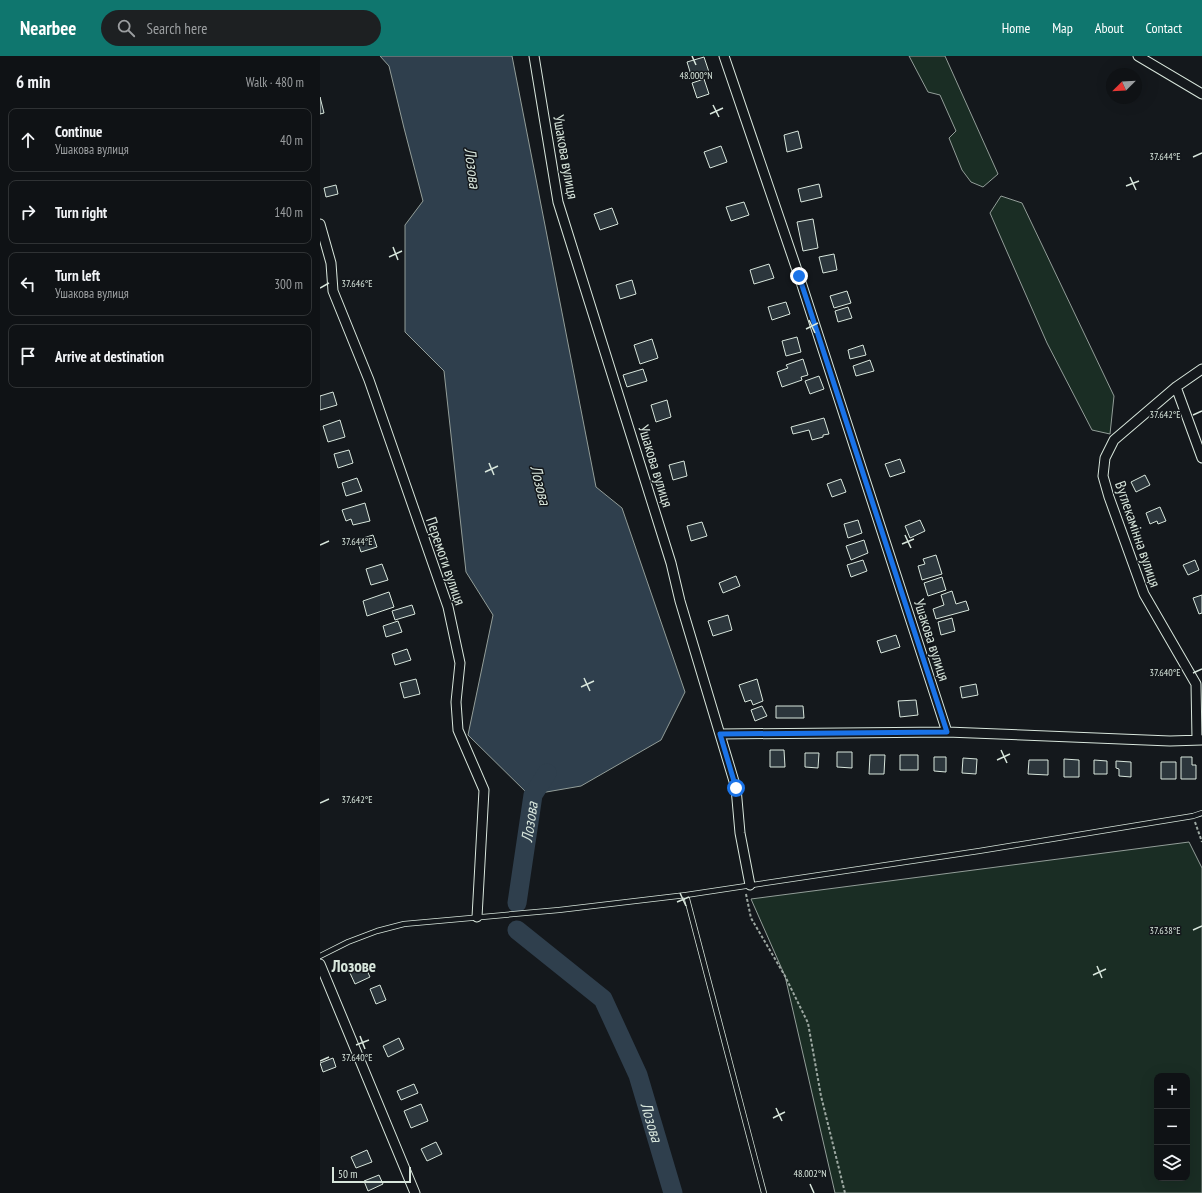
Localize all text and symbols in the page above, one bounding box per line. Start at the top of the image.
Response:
search box [101,10,381,46]
text: Nearbee [20,16,77,40]
icon: search [115,17,137,39]
text: Search here [147,19,207,38]
text: Home [1002,19,1030,37]
text: Map [1052,19,1073,37]
text: About [1095,19,1124,37]
text: Contact [1146,19,1182,37]
north arrow [1106,68,1142,104]
text: 48.000°N [679,69,713,82]
text: 6 min [16,71,50,93]
text: Walk · 480 m [246,74,304,91]
street label: Ушакова вулиця [549,113,583,201]
text: Continue [55,122,102,141]
icon: ahead [17,129,39,151]
text: 40 m [280,132,303,149]
text: Ушакова вулиця [55,141,129,158]
water label: Лозова [460,146,486,191]
text: 37.644°E [1149,150,1181,163]
icon: right [17,201,39,223]
text: Turn right [55,203,107,222]
text: 140 m [274,204,303,221]
text: Turn left [55,266,100,285]
route end [790,267,808,285]
icon: left [17,273,39,295]
text: 300 m [274,276,303,293]
text: 37.646°E [341,277,373,290]
text: Ушакова вулиця [55,285,129,302]
icon: arrive [17,345,39,367]
text: Arrive at destination [55,347,164,366]
text: 37.642°E [1149,408,1181,421]
street label: Ушакова вулиця [634,423,678,510]
water label: Лозова [526,462,556,509]
street label: Вуглекамінна вулиця [1111,478,1165,590]
street label: Перемоги вулиця [422,514,470,608]
text: 37.644°E [341,535,373,548]
street label: Ушакова вулиця [910,597,954,684]
text: 37.640°E [1149,666,1181,679]
route start [727,779,745,797]
text: 37.642°E [341,793,373,806]
water label: Лозова [516,799,542,844]
text: 37.638°E [1149,924,1181,937]
district label: Лозове [331,955,376,977]
text: 37.640°E [341,1051,373,1064]
map controls [1154,1073,1190,1181]
button: + [1154,1073,1190,1109]
water label: Лозова [636,1099,668,1146]
button: − [1154,1109,1190,1145]
button: layers [1154,1145,1190,1181]
scale bar [332,1165,411,1184]
text: 50 m [338,1167,357,1181]
text: 48.002°N [793,1167,827,1180]

